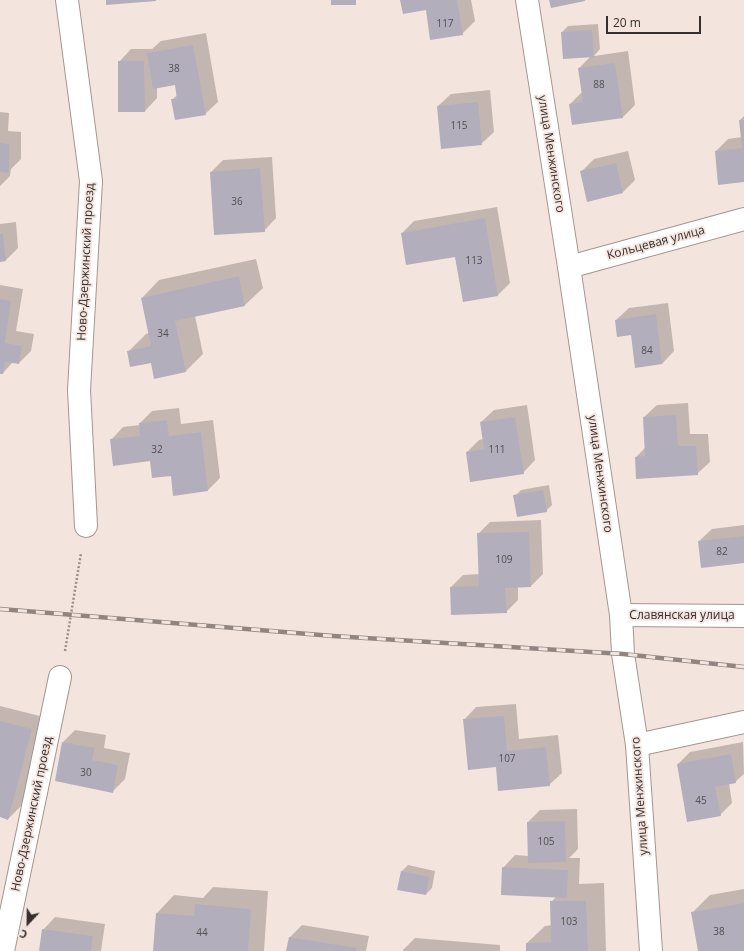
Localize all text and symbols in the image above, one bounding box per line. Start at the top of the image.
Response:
scale bar [608,8,703,34]
text: 20 m [613,14,641,31]
house number: 117 [436,18,454,30]
house number: 38 [168,63,180,75]
house number: 88 [593,79,605,91]
street label: улица Менжинского [535,94,567,214]
house number: 115 [450,120,468,132]
street label: Ново-Дзержинский проезд [75,183,97,341]
house number: 36 [231,196,243,208]
street label: Кольцевая улица [605,223,707,263]
house number: 113 [465,255,483,267]
house number: 34 [157,328,169,340]
house number: 84 [641,345,653,357]
street label: улица Менжинского [585,414,615,534]
house number: 32 [151,444,163,456]
house number: 111 [488,444,506,456]
house number: 82 [716,546,728,558]
house number: 109 [495,554,513,566]
street label: Славянская улица [629,609,735,623]
street label: Ново-Дзержинский проезд [9,735,55,893]
street label: улица Менжинского [629,736,651,856]
house number: 107 [498,753,516,765]
house number: 30 [80,767,92,779]
house number: 45 [695,795,707,807]
house number: 105 [537,836,555,848]
north arrow [8,903,48,943]
house number: 103 [560,916,578,928]
text: С [17,926,29,943]
house number: 38 [713,926,725,938]
house number: 44 [196,927,208,939]

